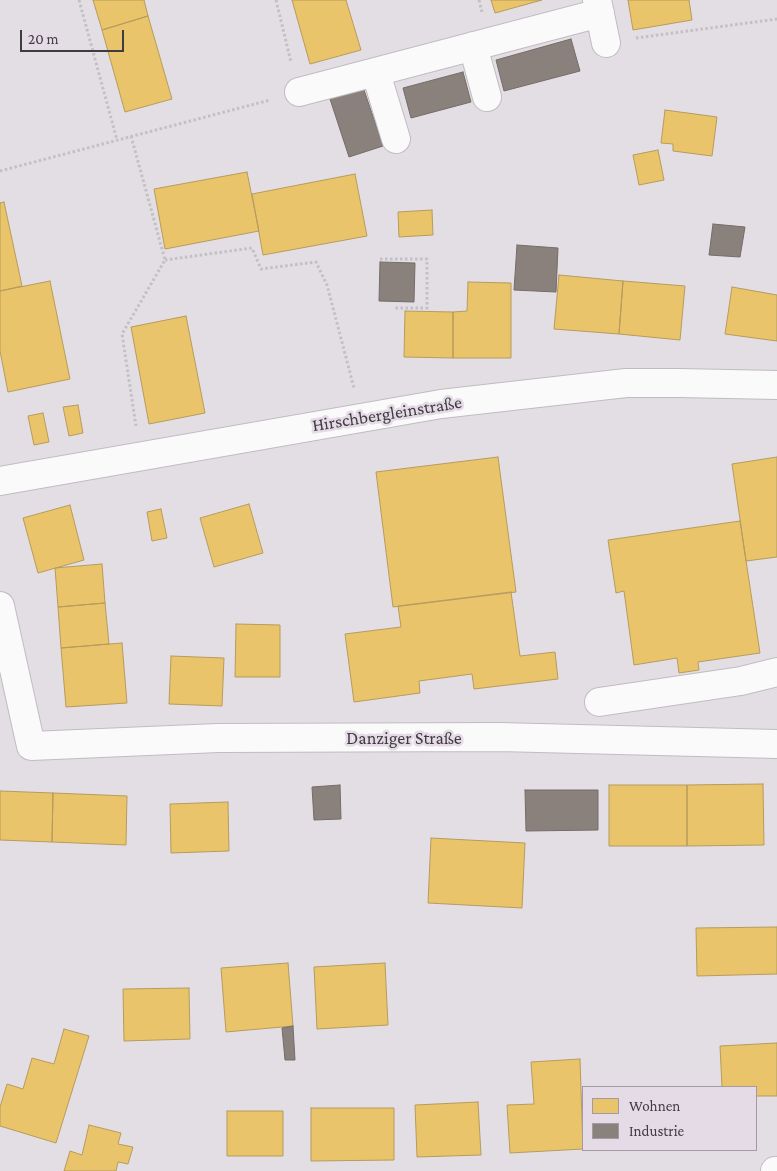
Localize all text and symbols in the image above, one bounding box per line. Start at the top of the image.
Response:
scale bar [22,20,126,52]
text: 20 m [28,31,59,47]
street label: Hirschbergleinstraße [311,392,463,436]
street label: Danziger Straße [346,727,462,749]
legend [582,1086,757,1151]
text: Wohnen [629,1098,680,1114]
text: Industrie [629,1123,684,1139]

